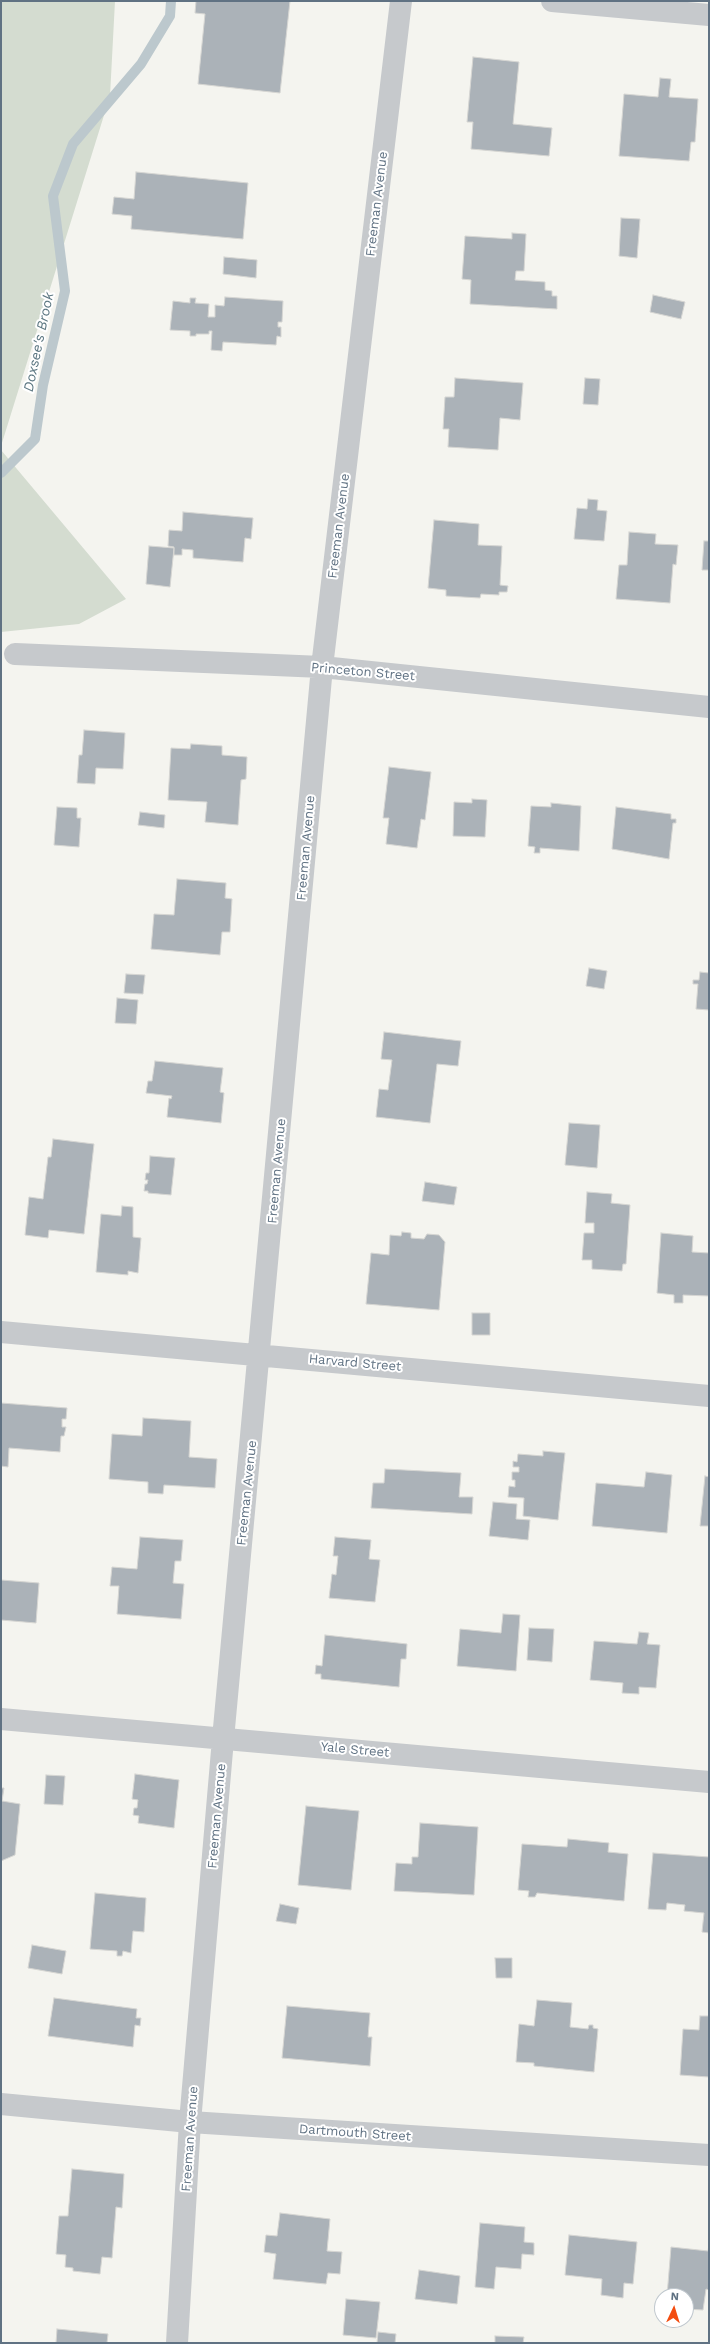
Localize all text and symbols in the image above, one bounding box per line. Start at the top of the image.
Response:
street label: Freeman Avenue [363,151,391,257]
water label: Doxsee's Brook [20,291,58,393]
street label: Freeman Avenue [325,473,353,579]
street label: Princeton Street [310,660,416,684]
street label: Freeman Avenue [294,795,318,901]
street label: Freeman Avenue [265,1118,289,1224]
street label: Harvard Street [308,1351,402,1375]
street label: Freeman Avenue [234,1440,260,1546]
street label: Yale Street [320,1739,390,1761]
street label: Freeman Avenue [205,1763,229,1869]
street label: Freeman Avenue [179,2086,201,2192]
street label: Dartmouth Street [298,2121,412,2145]
north arrow [654,2288,694,2328]
text: N [670,2290,679,2303]

